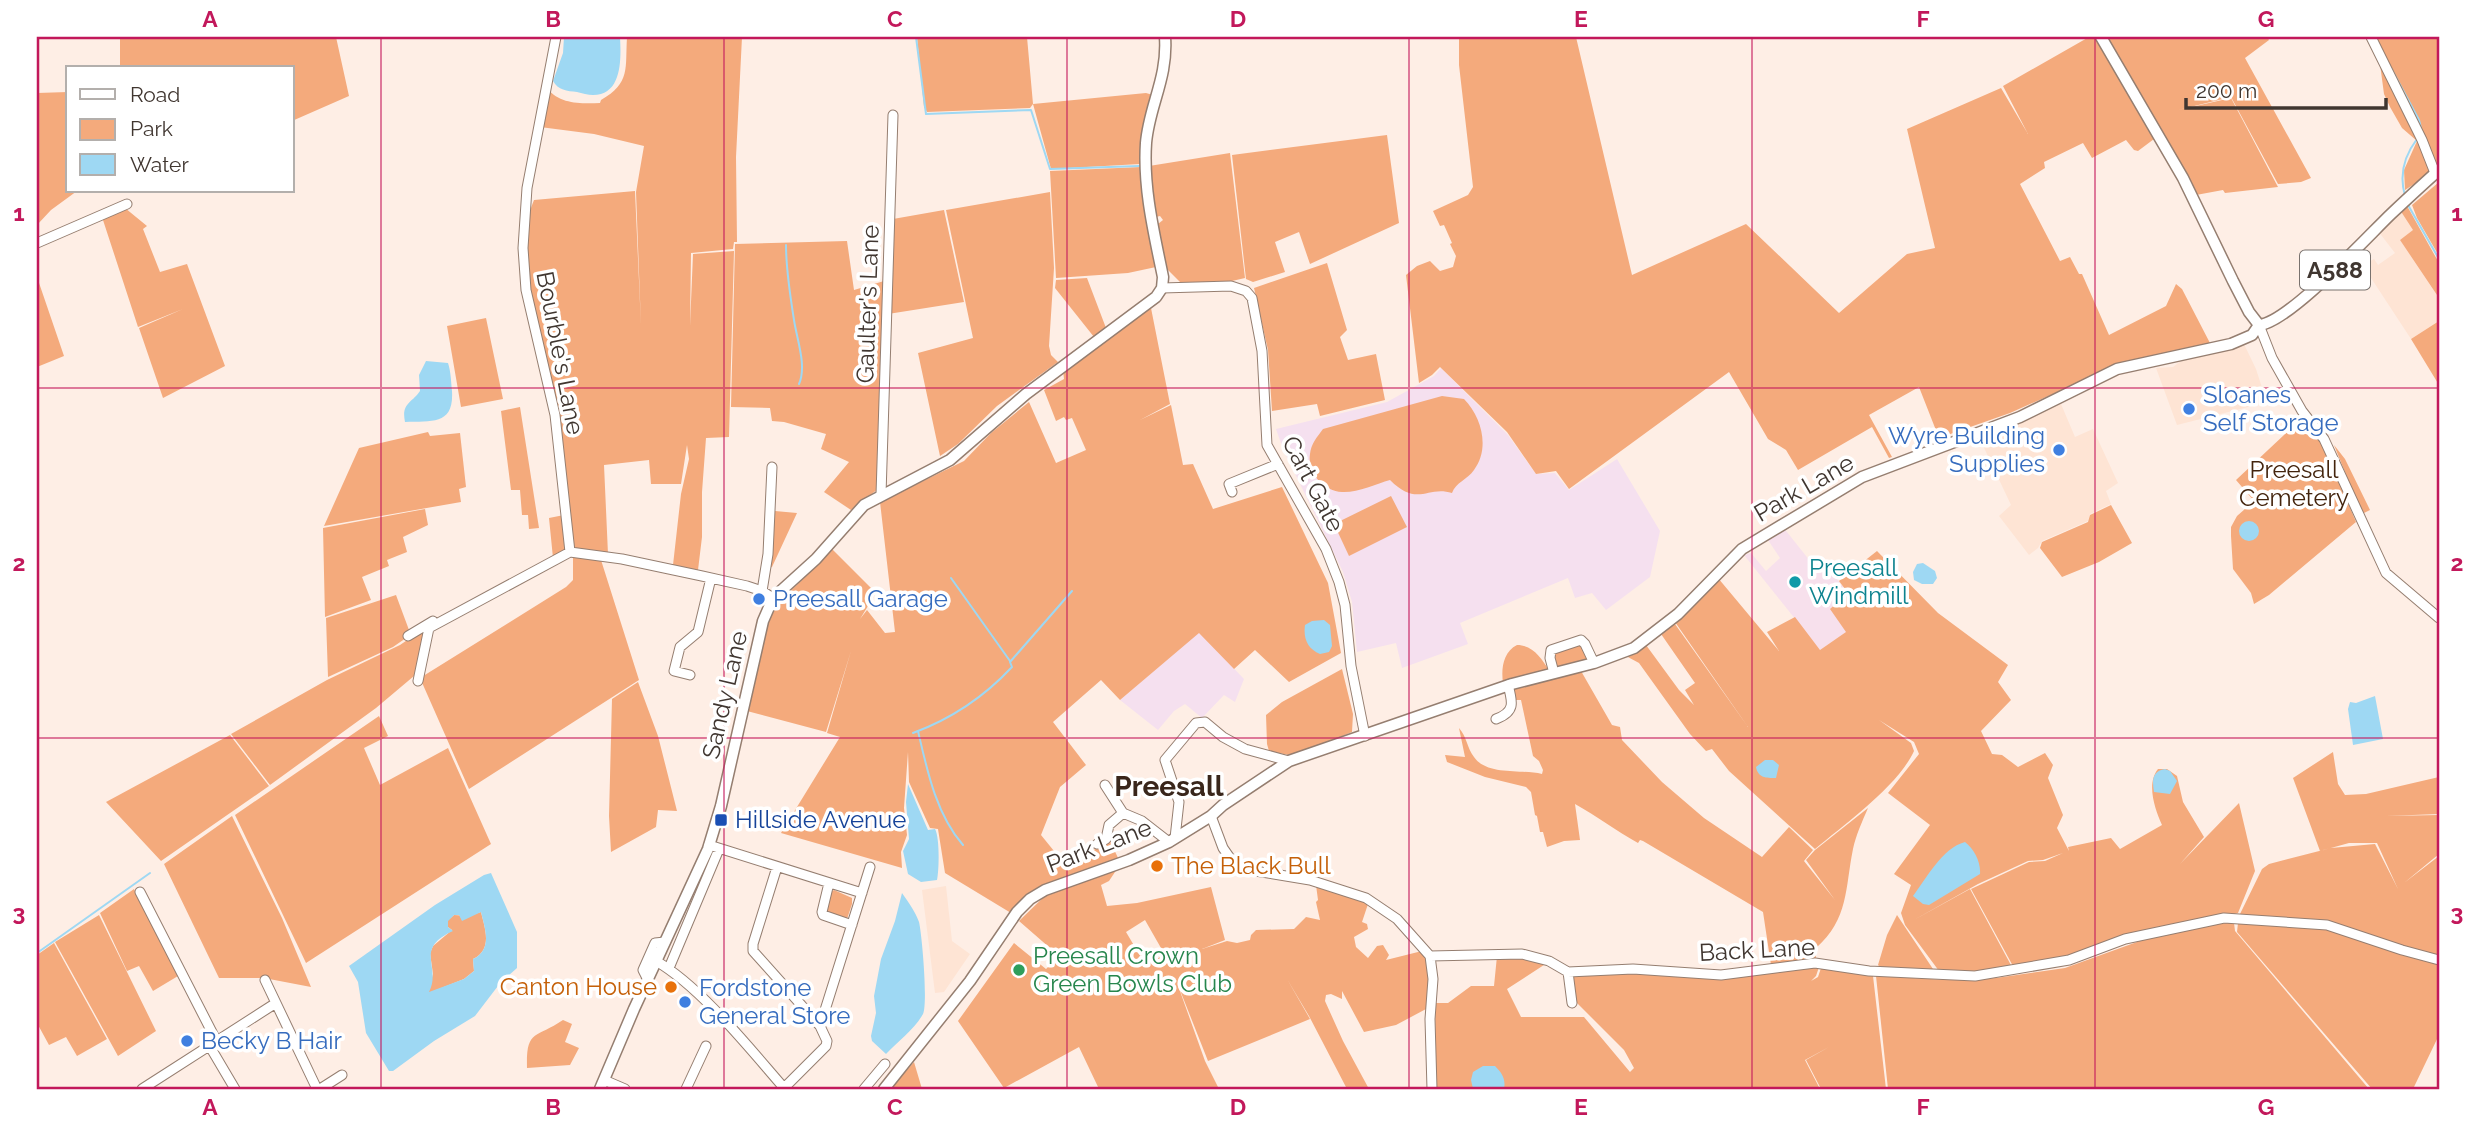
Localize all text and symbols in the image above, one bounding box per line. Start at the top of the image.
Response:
text: A [202,5,218,32]
text: B [545,5,561,32]
text: C [887,5,903,32]
text: D [1230,5,1246,32]
text: E [1574,5,1588,32]
text: F [1916,5,1930,32]
text: G [2258,5,2274,32]
legend [66,66,294,192]
scale bar [2186,66,2385,110]
text: 200 m [2196,78,2257,103]
text: Road [130,82,180,107]
text: Park [130,116,173,141]
text: Water [130,152,189,177]
text: 1 [13,199,25,226]
text: 1 [2451,199,2463,226]
street label: Gaulter's Lane [850,224,885,384]
road number: A588 [2300,250,2370,290]
street label: Bourble's Lane [530,269,591,437]
place label: Sloanes Self Storage [2203,380,2339,437]
marker: Sloanes Self Storage [2181,401,2197,417]
place label: Wyre Building Supplies [1888,421,2045,478]
street label: Cart Gate [1276,431,1351,537]
marker: Wyre Building Supplies [2051,442,2067,458]
street label: Park Lane [1749,447,1859,528]
park label: Preesall Cemetery [2239,455,2349,512]
text: 2 [13,549,25,576]
text: 2 [2451,549,2463,576]
place label: Preesall Windmill [1809,553,1909,610]
marker: Preesall Windmill [1787,574,1803,590]
place label: Preesall Garage [773,584,948,613]
marker: Preesall Garage [751,591,767,607]
street label: Sandy Lane [696,628,753,762]
district label: Preesall [1114,770,1224,803]
place label: Hillside Avenue [735,805,906,834]
marker: Hillside Avenue [713,812,729,828]
street label: Park Lane [1042,812,1156,879]
place label: The Black Bull [1171,851,1331,880]
marker: The Black Bull [1149,858,1165,874]
text: 3 [13,899,25,926]
text: 3 [2451,899,2463,926]
street label: Back Lane [1698,932,1816,967]
place label: Preesall Crown Green Bowls Club [1033,941,1232,998]
marker: Preesall Crown Green Bowls Club [1011,962,1027,978]
place label: Canton House [500,972,657,1001]
place label: Fordstone General Store [699,973,850,1030]
marker: Canton House [663,979,679,995]
marker: Fordstone General Store [677,994,693,1010]
place label: Becky B Hair [201,1026,342,1055]
marker: Becky B Hair [179,1033,195,1049]
text: A [202,1093,218,1120]
text: B [545,1093,561,1120]
text: C [887,1093,903,1120]
text: D [1230,1093,1246,1120]
text: E [1574,1093,1588,1120]
text: F [1916,1093,1930,1120]
text: G [2258,1093,2274,1120]

